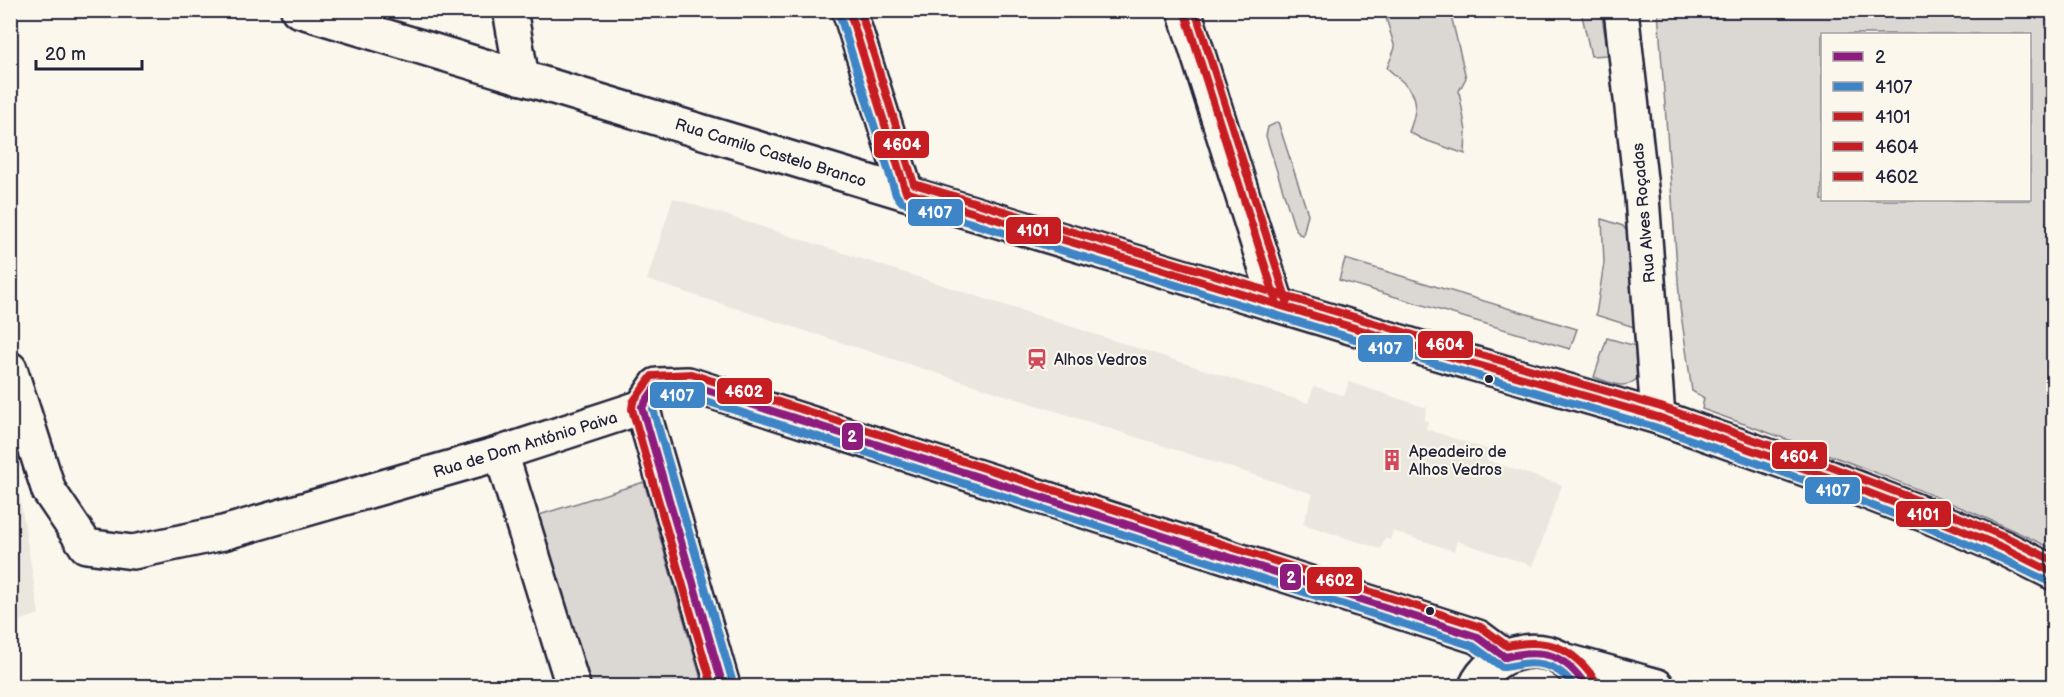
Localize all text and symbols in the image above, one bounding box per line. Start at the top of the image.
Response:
scale bar [36,33,142,71]
legend [1821,33,2031,201]
text: 20 m [45,44,86,65]
text: 2 [1875,47,1886,68]
text: 4107 [1875,77,1913,98]
text: 4101 [1875,107,1911,128]
street label: Rua Camilo Castelo Branco [673,115,869,192]
line badge: 4604 [873,130,930,159]
text: 4604 [883,136,922,155]
text: 4604 [1875,137,1919,158]
street label: Rua Alves Roçadas [1629,142,1660,284]
text: 4602 [1875,167,1919,188]
line badge: 4107 [907,198,964,227]
text: 4107 [918,204,952,223]
line badge: 4101 [1005,216,1062,245]
text: 4101 [1017,222,1049,241]
line badge: 4604 [1417,330,1474,359]
line badge: 4107 [1357,334,1414,363]
text: 4604 [1426,336,1465,355]
text: 4107 [1368,340,1402,359]
station icon: Alhos Vedros [1025,347,1049,371]
place label: Alhos Vedros [1054,351,1147,370]
unlabelled marker [1483,373,1495,385]
line badge: 4602 [716,377,773,405]
line badge: 4107 [649,381,706,409]
text: 4602 [725,383,764,402]
text: 4107 [660,387,694,406]
street label: Rua de Dom António Paiva [431,408,620,483]
line badge: 2 [841,422,864,451]
text: 2 [847,428,857,447]
line badge: 4604 [1771,441,1828,470]
place label: Apeadeiro de Alhos Vedros [1409,443,1507,480]
building icon: Apeadeiro de Alhos Vedros [1380,448,1404,472]
text: 4604 [1780,448,1819,467]
line badge: 4107 [1804,476,1861,505]
text: 4107 [1816,482,1850,501]
line badge: 4101 [1895,500,1952,528]
text: 4101 [1907,506,1939,525]
line badge: 2 [1279,563,1302,591]
line badge: 4602 [1306,566,1363,595]
text: 2 [1286,569,1296,588]
text: 4602 [1316,572,1355,591]
unlabelled marker [1424,605,1436,617]

